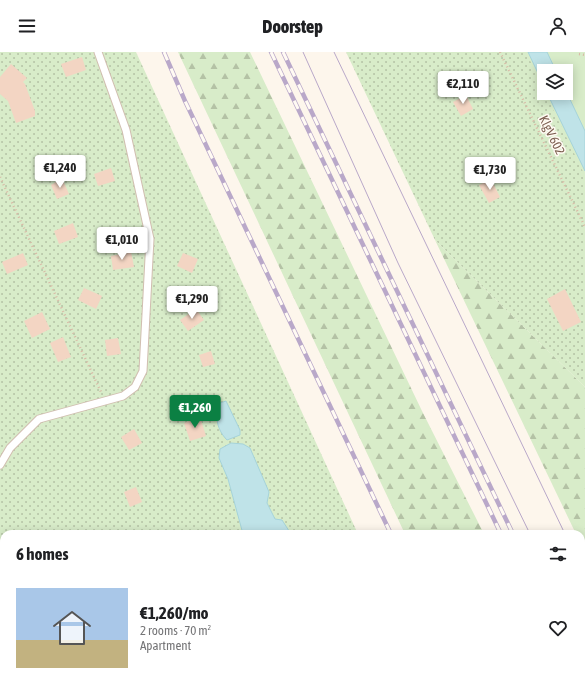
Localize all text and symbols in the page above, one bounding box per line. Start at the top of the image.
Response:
icon: menu [16,15,38,37]
icon: person [547,15,569,37]
text: Doorstep [262,16,323,37]
map controls [537,64,573,100]
button: layers [537,64,573,100]
pin: €2,110 [430,71,496,105]
text: €2,110 [447,76,479,91]
street label: KlgV 602 [536,113,568,157]
pin: €1,240 [27,155,93,189]
pin: €1,730 [457,157,523,191]
text: €1,240 [44,160,76,175]
text: €1,730 [474,162,506,177]
pin: €1,010 [89,227,155,261]
text: €1,010 [106,232,138,247]
pin: €1,290 [159,286,225,320]
text: €1,290 [176,291,208,306]
pin: €1,260 [162,395,228,429]
text: €1,260 [179,400,211,415]
icon: filters [547,543,569,565]
text: 6 homes [16,544,69,564]
text: €1,260/mo [140,603,209,623]
icon: home [48,604,96,652]
icon: heart [547,617,569,639]
text: 2 rooms · 70 m² [140,623,211,638]
text: Apartment [140,638,191,653]

